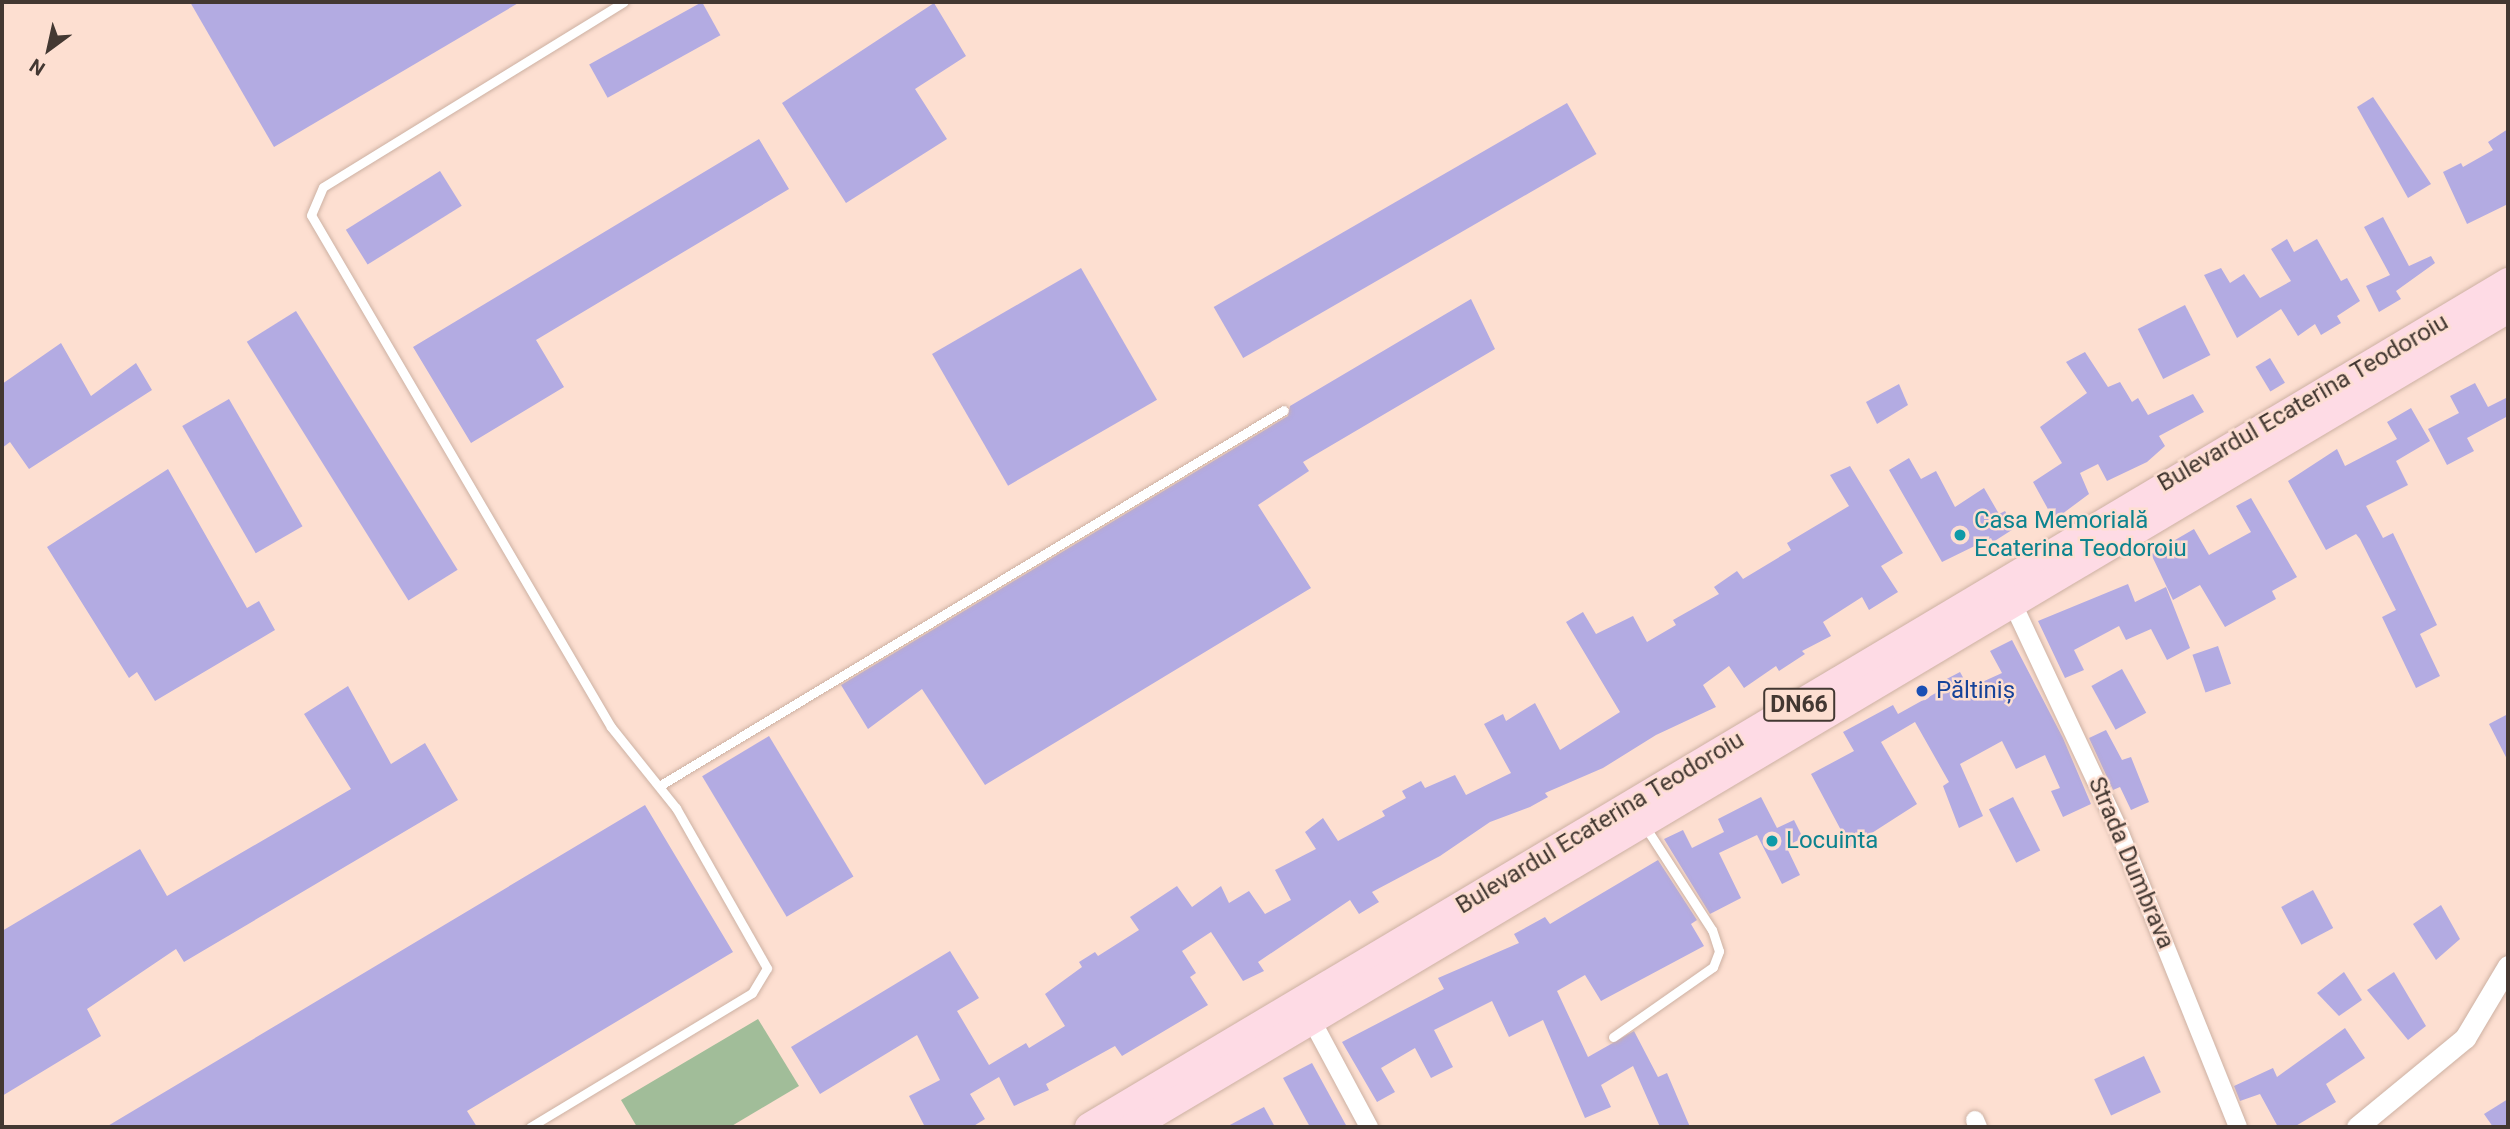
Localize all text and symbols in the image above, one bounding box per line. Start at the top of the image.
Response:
north arrow [14,14,84,84]
text: N [25,54,49,80]
street label: Bulevardul Ecaterina Teodoroiu [2153,308,2453,498]
place label: Casa Memorială Ecaterina Teodoroiu [1974,507,2187,563]
marker: Casa Memorială Ecaterina Teodoroiu [1952,527,1968,543]
place label: Păltiniș [1936,677,2015,705]
marker: Păltiniș [1914,683,1930,699]
road number: DN66 [1762,685,1836,724]
street label: Bulevardul Ecaterina Teodoroiu [1451,725,1749,921]
street label: Strada Dumbrava [2082,773,2180,953]
place label: Locuinta [1786,827,1878,855]
marker: Locuinta [1764,833,1780,849]

